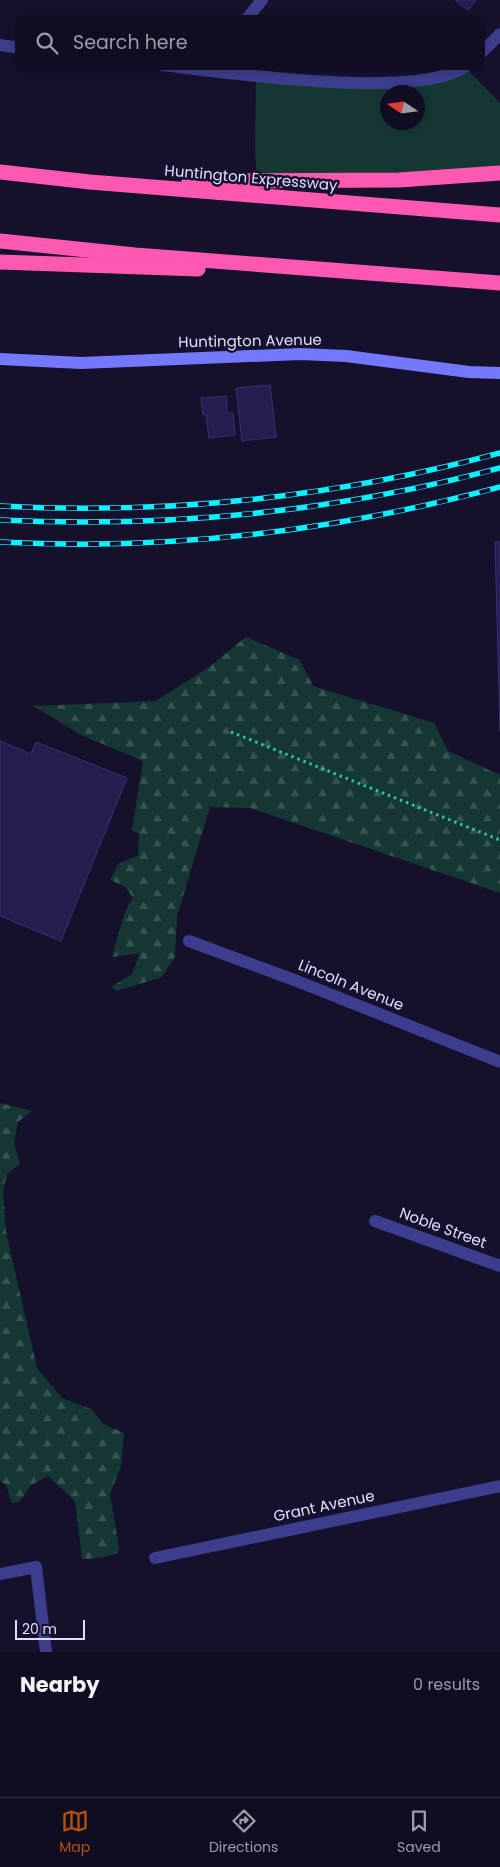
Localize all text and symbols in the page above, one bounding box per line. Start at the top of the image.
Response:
search box [15,15,485,70]
icon: search [33,29,61,57]
text: Search here [73,29,187,56]
north arrow [380,85,425,130]
street label: Huntington Expressway [164,159,339,196]
street label: Huntington Avenue [178,329,322,352]
street label: Lincoln Avenue [295,954,407,1015]
street label: Noble Street [397,1202,490,1253]
street label: Grant Avenue [271,1485,376,1526]
scale bar [15,1617,85,1640]
text: 20 m [22,1619,57,1639]
text: Nearby [20,1670,100,1699]
text: 0 results [413,1673,480,1696]
tab: Map [59,1807,90,1858]
tab: Directions [209,1807,278,1858]
tab: Saved [397,1807,441,1858]

